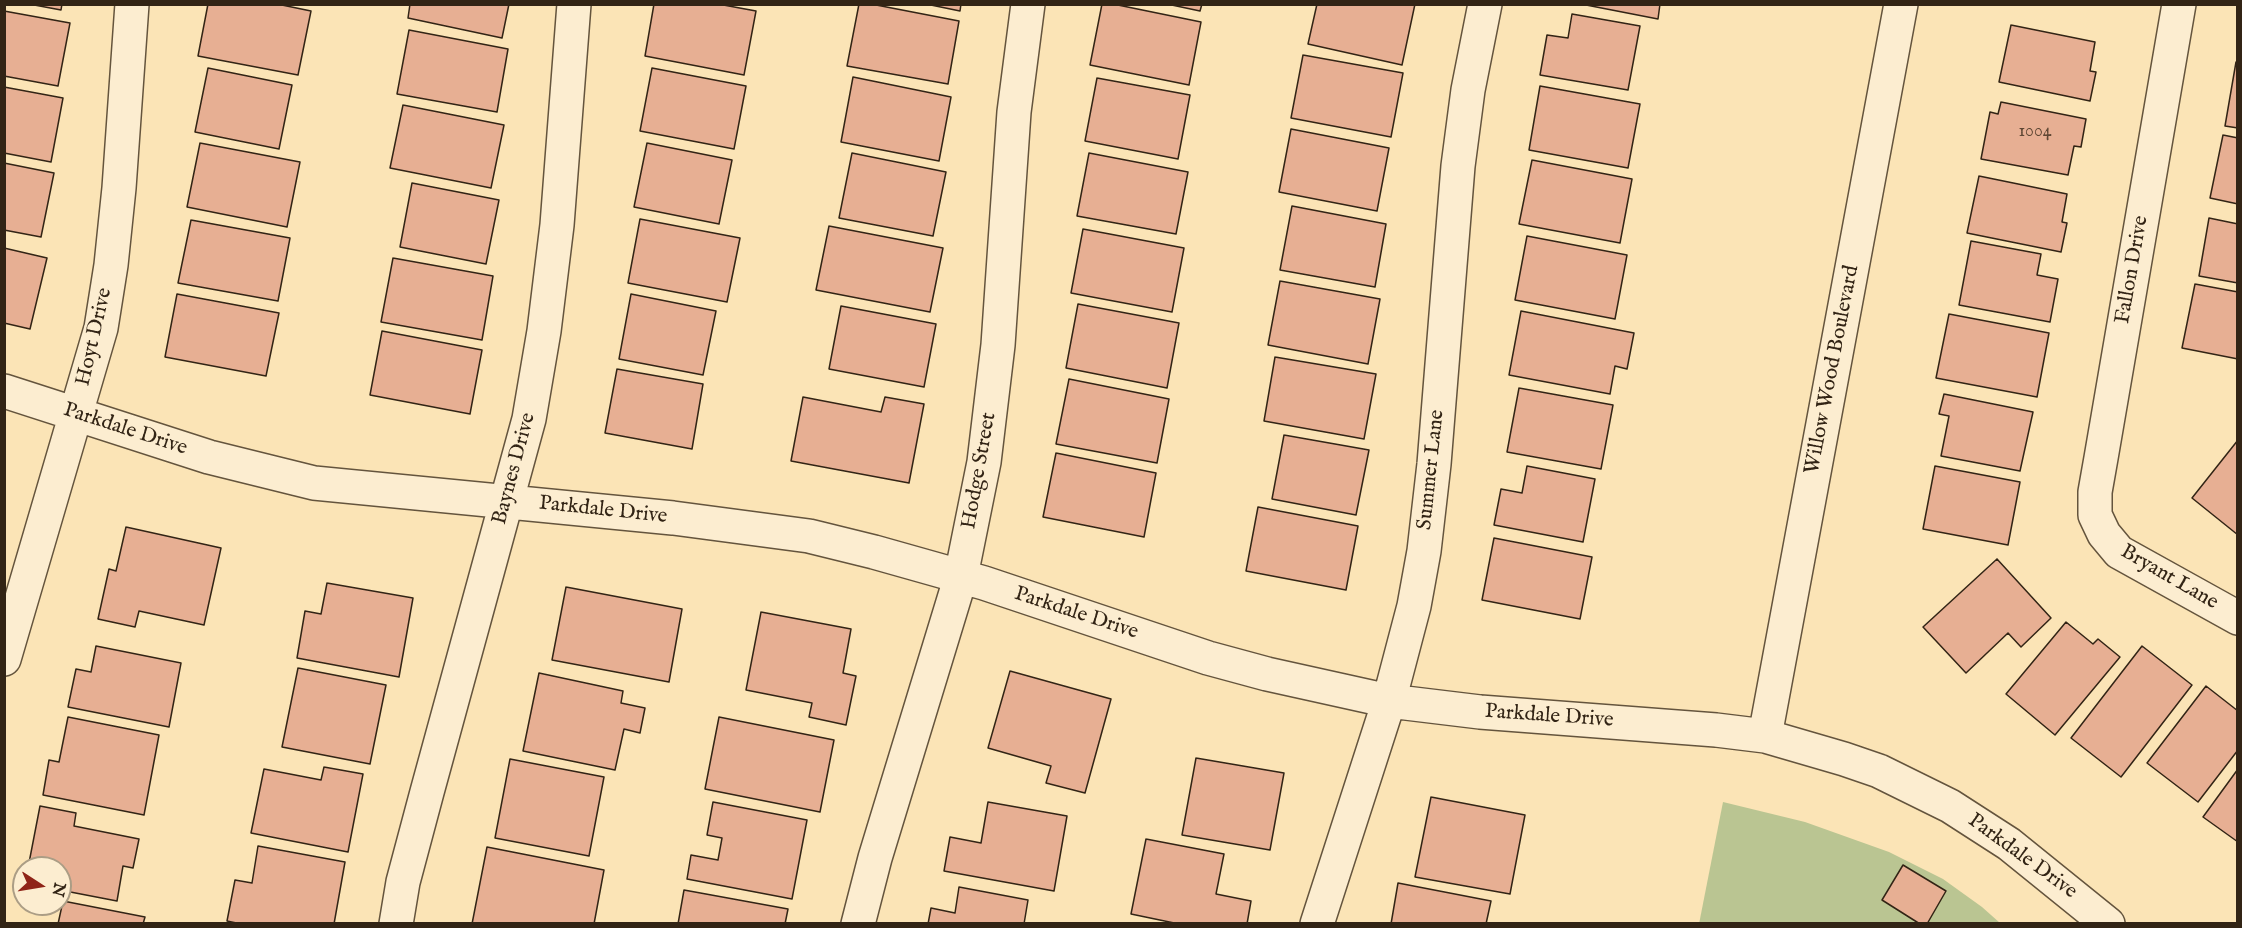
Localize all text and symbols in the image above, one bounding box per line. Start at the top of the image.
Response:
house number: 1004 [2018,121,2052,143]
street label: Fallon Drive [2111,214,2155,326]
street label: Willow Wood Boulevard [1800,263,1866,477]
street label: Hoyt Drive [71,285,119,389]
street label: Parkdale Drive [60,398,190,462]
street label: Summer Lane [1413,409,1451,531]
street label: Baynes Drive [488,410,542,528]
street label: Hodge Street [957,411,1003,531]
street label: Parkdale Drive [538,492,668,530]
street label: Bryant Lane [2116,540,2222,616]
street label: Parkdale Drive [1011,582,1141,646]
street label: Parkdale Drive [1484,700,1614,734]
street label: Parkdale Drive [1962,809,2082,905]
north arrow [12,856,72,916]
text: N [46,880,69,898]

